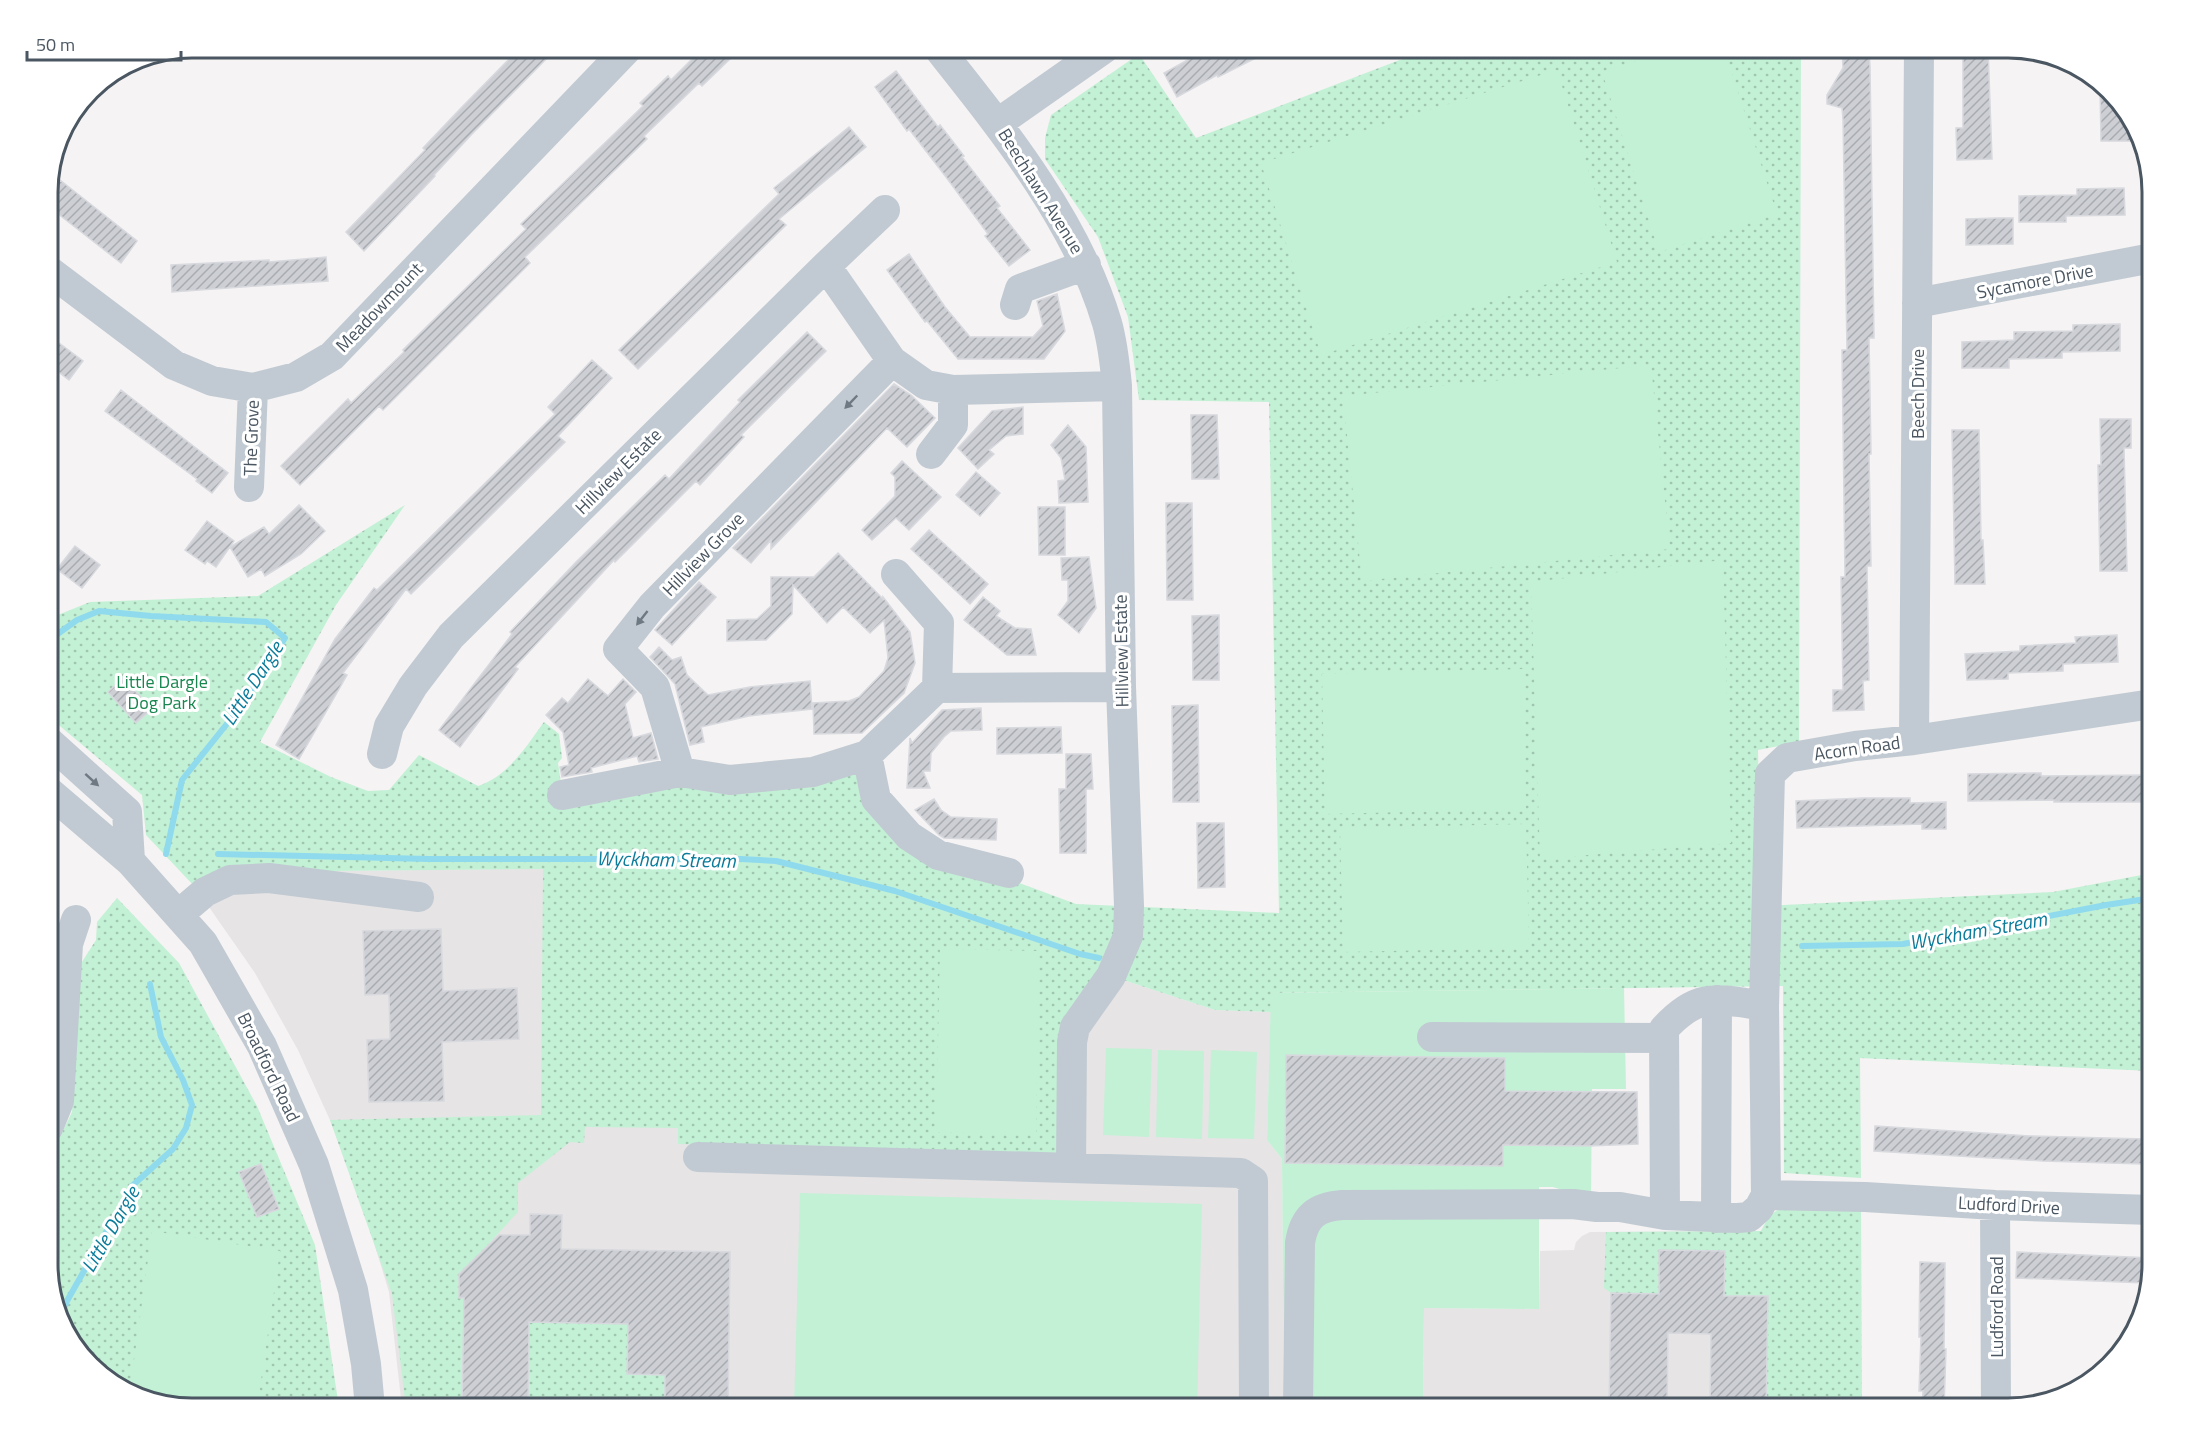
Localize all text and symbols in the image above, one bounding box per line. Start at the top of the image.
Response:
scale bar [27,24,182,62]
text: 50 m [36,31,75,58]
street label: Beechlawn Avenue [992,123,1090,259]
street label: Meadowmount [329,255,429,358]
street label: Sycamore Drive [1975,256,2095,306]
street label: Beech Drive [1904,349,1931,439]
one-way arrow [844,395,858,409]
street label: The Grove [236,399,266,477]
street label: Hillview Estate [569,422,667,520]
street label: Hillview Grove [656,506,750,602]
street label: Hillview Estate [1107,594,1135,708]
one-way arrow [637,611,649,626]
water label: Little Dargle [213,633,292,731]
park label: Little Dargle Dog Park [116,668,208,716]
street label: Acorn Road [1812,729,1902,767]
one-way arrow [84,773,99,786]
water label: Wyckham Stream [596,842,736,876]
water label: Wyckham Stream [1907,903,2050,957]
street label: Broadford Road [231,1008,307,1126]
water label: Little Dargle [73,1179,148,1278]
street label: Ludford Drive [1957,1189,2061,1221]
street label: Ludford Road [1983,1256,2010,1358]

